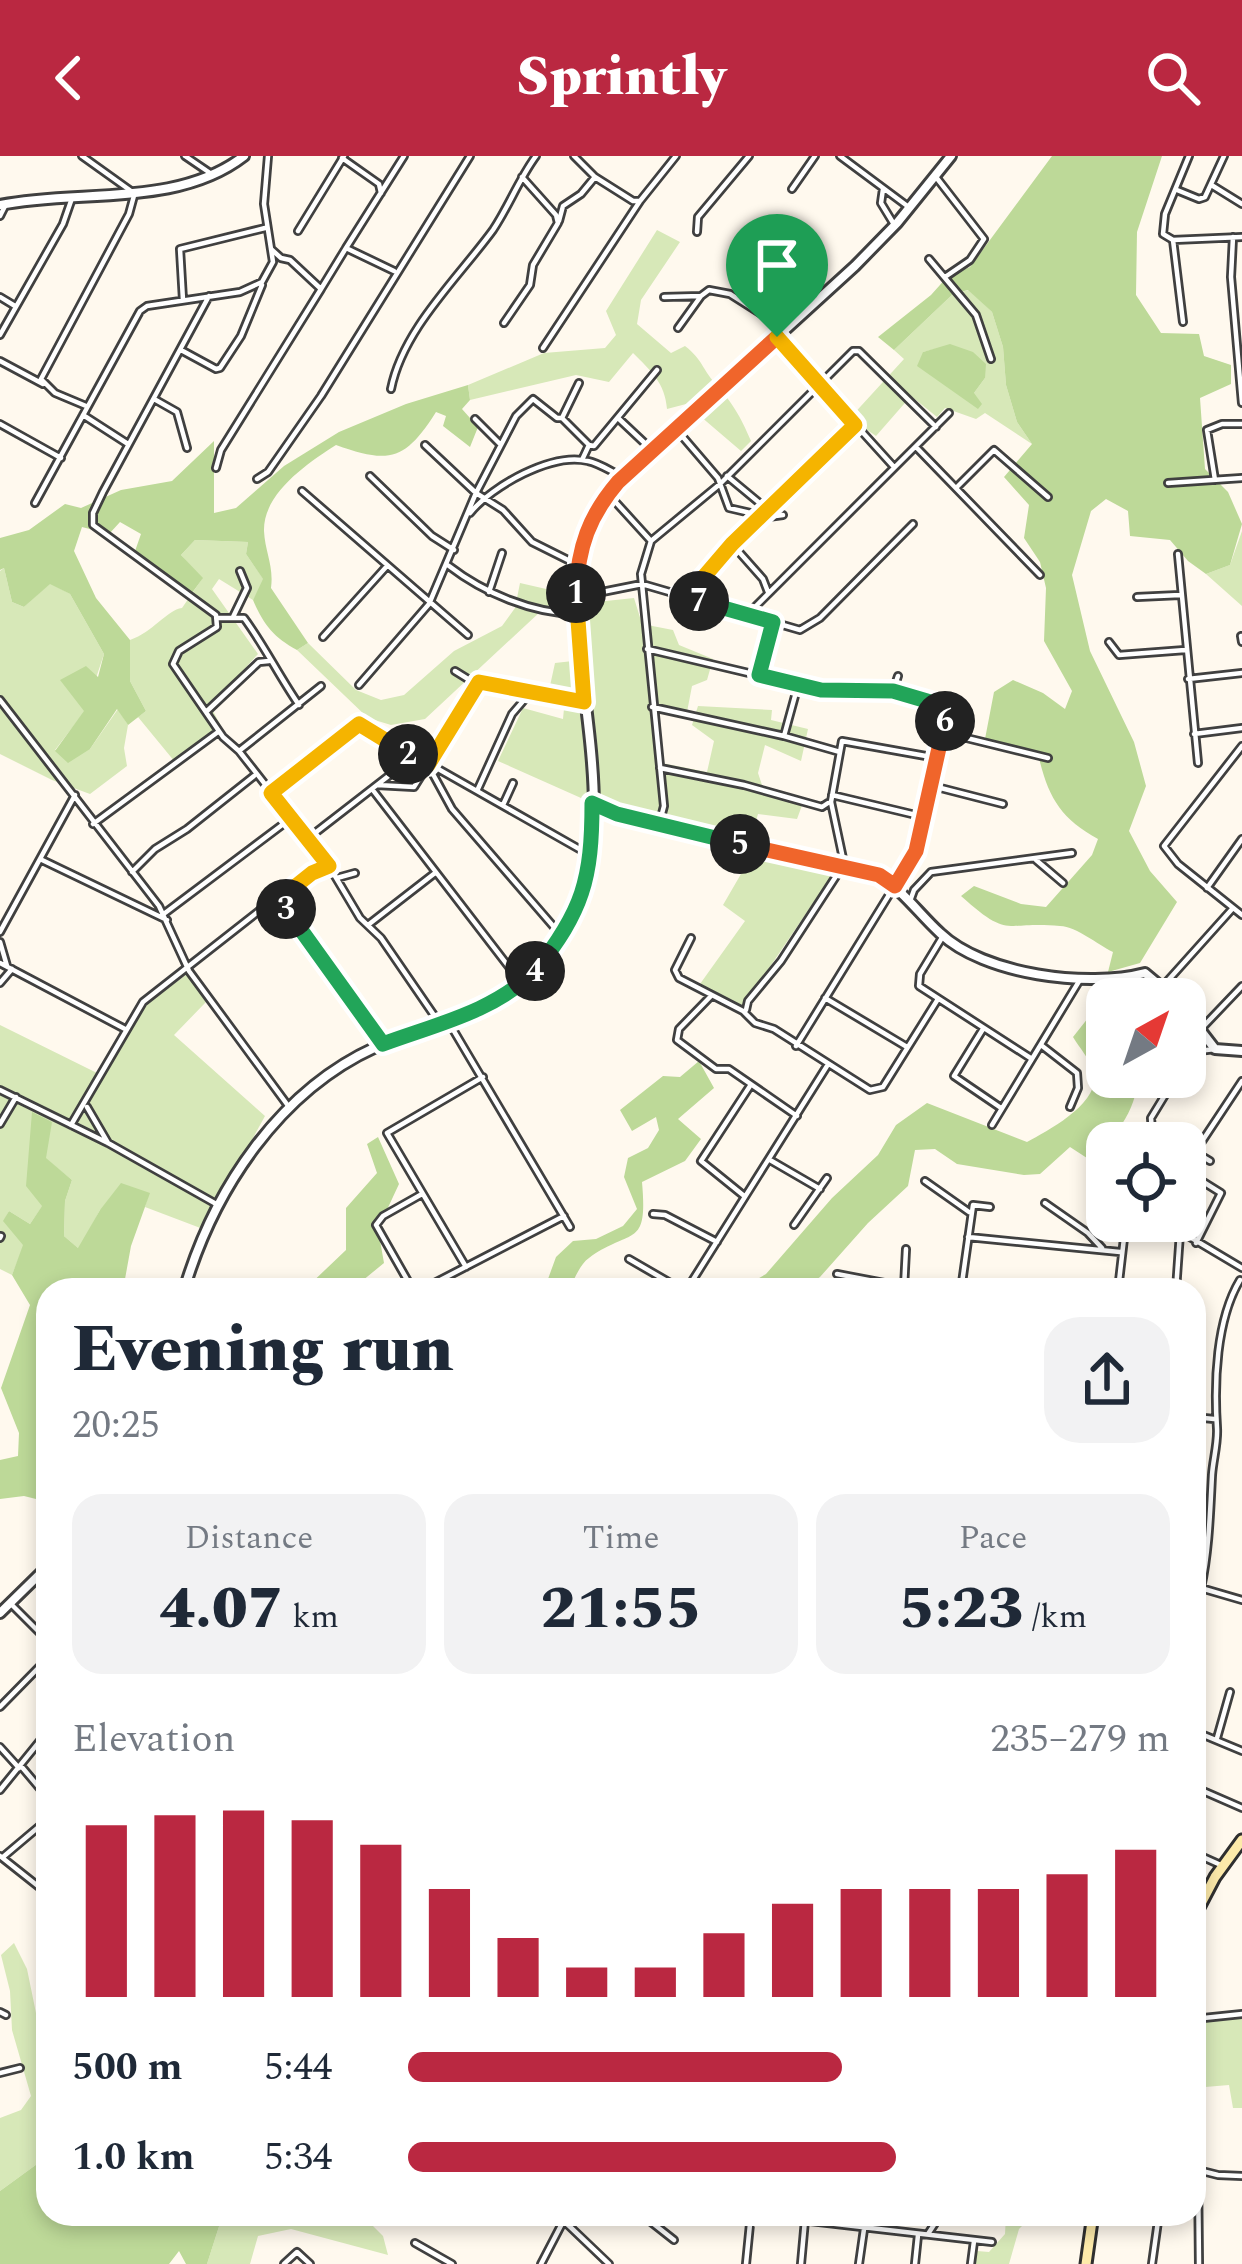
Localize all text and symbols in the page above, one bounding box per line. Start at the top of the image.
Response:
text: Sprintly [517,37,725,119]
icon: back [36,45,102,111]
icon: search [1140,45,1206,111]
pin [726,214,828,337]
icon: arrive [744,232,810,298]
pin: 1 [546,563,606,623]
text: 1 [567,568,585,618]
pin: 7 [669,571,729,631]
text: 7 [690,576,708,626]
pin: 6 [915,691,975,751]
text: 6 [936,696,954,746]
pin: 2 [378,724,438,784]
text: 2 [399,729,417,779]
pin: 5 [710,814,770,874]
text: 5 [731,819,749,869]
pin: 3 [256,879,316,939]
text: 3 [277,884,295,934]
pin: 4 [505,941,565,1001]
text: 4 [526,946,544,996]
north arrow [1086,978,1206,1098]
map controls [1086,978,1206,1242]
button: locate [1086,1122,1206,1242]
text: Evening run [72,1300,454,1401]
button: share [1044,1317,1170,1443]
text: 20:25 [72,1396,160,1455]
text: Distance [185,1513,313,1563]
text: Time [583,1513,659,1563]
text: Pace [959,1513,1027,1563]
text: 4.07 [159,1563,284,1655]
text: 21:55 [541,1563,701,1655]
text: 5:23 [899,1563,1024,1655]
text: km [284,1592,339,1642]
text: /km [1024,1592,1087,1642]
text: Elevation [72,1710,235,1769]
text: 235–279 m [990,1710,1170,1769]
text: 500 m [72,2038,183,2097]
text: 5:44 [264,2038,332,2097]
text: 1.0 km [72,2128,195,2187]
text: 5:34 [264,2128,332,2187]

